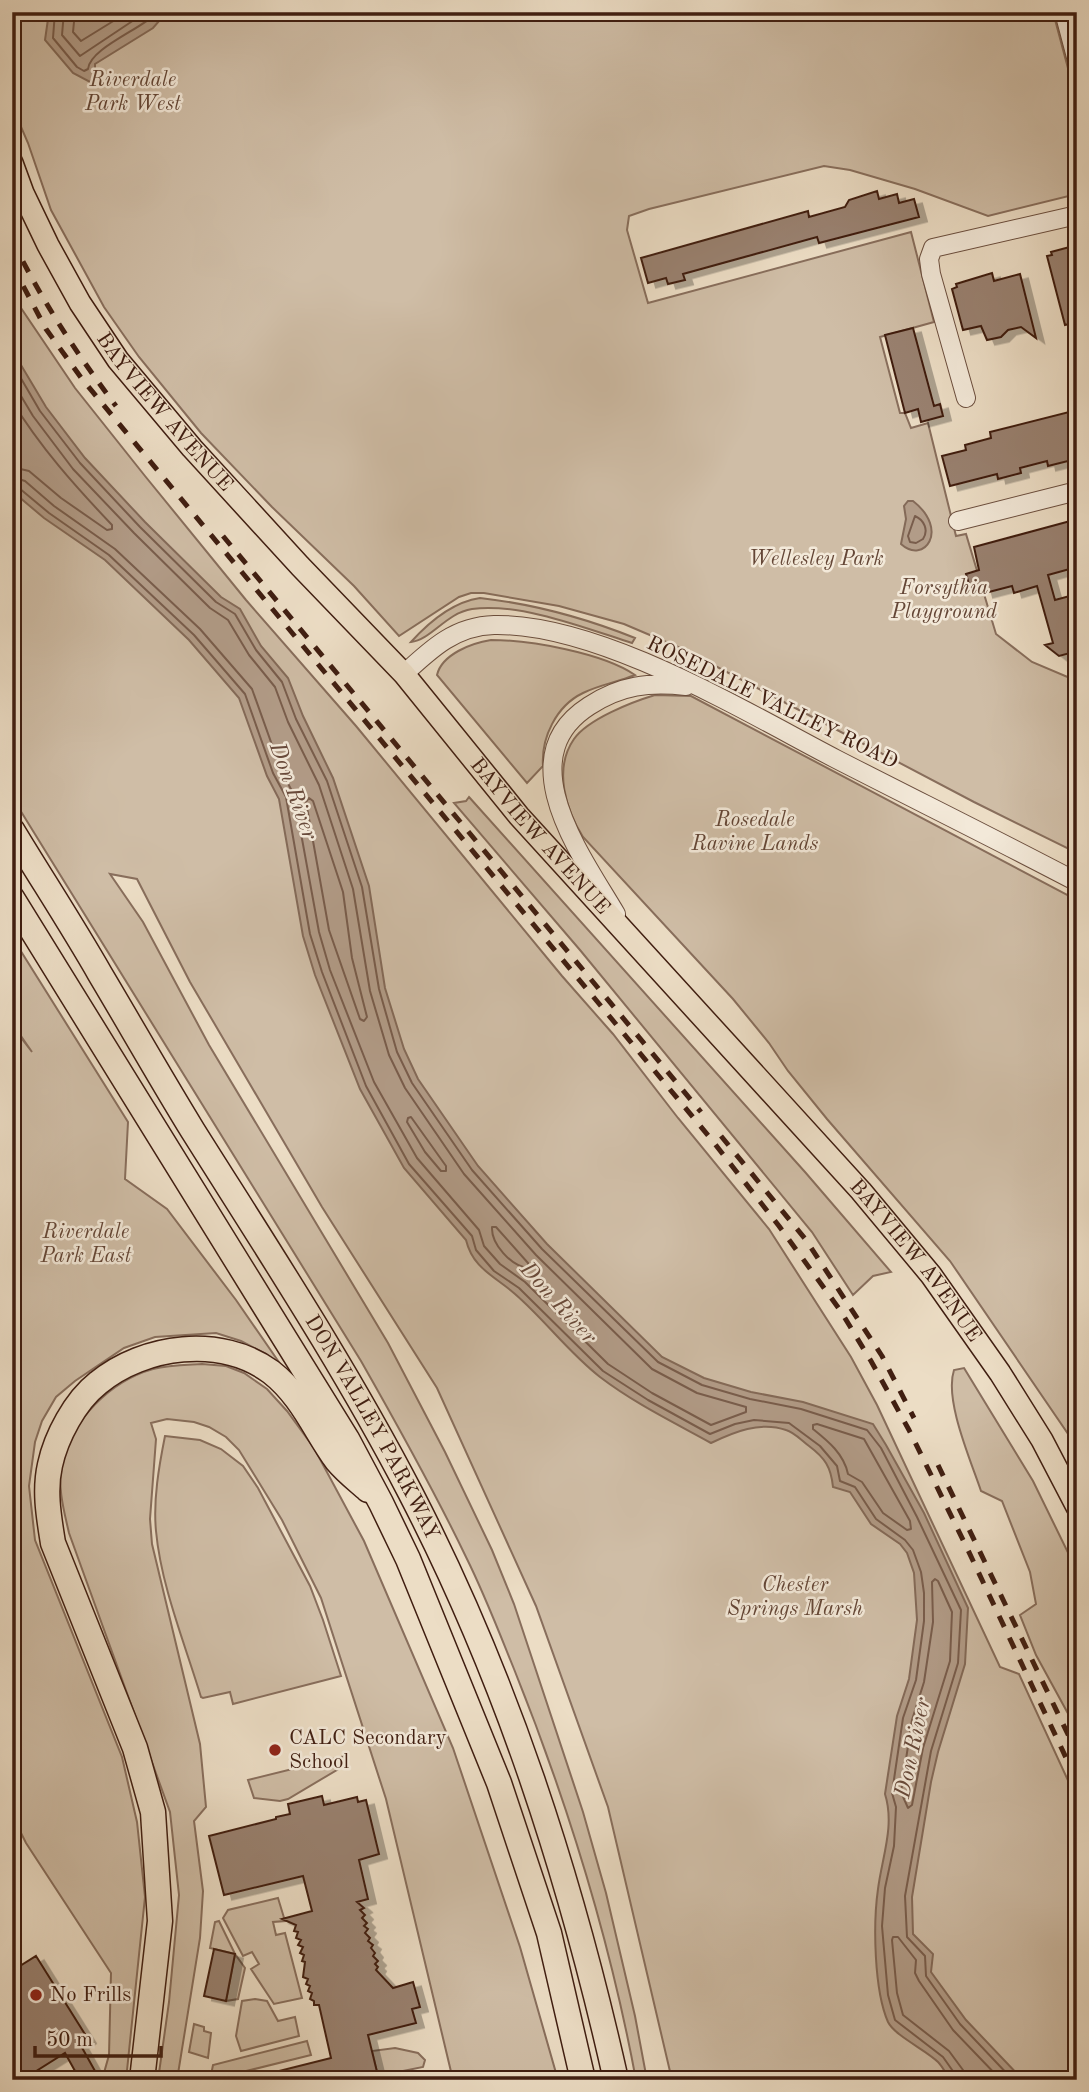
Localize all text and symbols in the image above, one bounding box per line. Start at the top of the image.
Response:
park label: Riverdale Park West [84,70,181,115]
street label: BAYVIEW AVENUE [92,329,237,495]
park label: Wellesley Park [748,549,884,570]
park label: Forsythia Playground [890,578,998,623]
street label: ROSEDALE VALLEY ROAD [643,633,901,773]
water label: Don River [264,738,322,844]
street label: BAYVIEW AVENUE [466,754,614,918]
park label: Rosedale Ravine Lands [691,810,819,855]
street label: BAYVIEW AVENUE [845,1175,985,1346]
park label: Riverdale Park East [40,1222,132,1267]
water label: Don River [515,1257,601,1349]
street label: DON VALLEY PARKWAY [301,1311,443,1544]
park label: Chester Springs Marsh [727,1575,863,1620]
water label: Don River [891,1695,935,1801]
place label: CALC Secondary School [289,1728,447,1773]
marker: CALC Secondary School [267,1742,283,1758]
place label: No Frills [50,1985,131,2006]
marker: No Frills [28,1987,44,2003]
scale bar [35,2015,161,2059]
text: 50 m [46,2030,93,2051]

